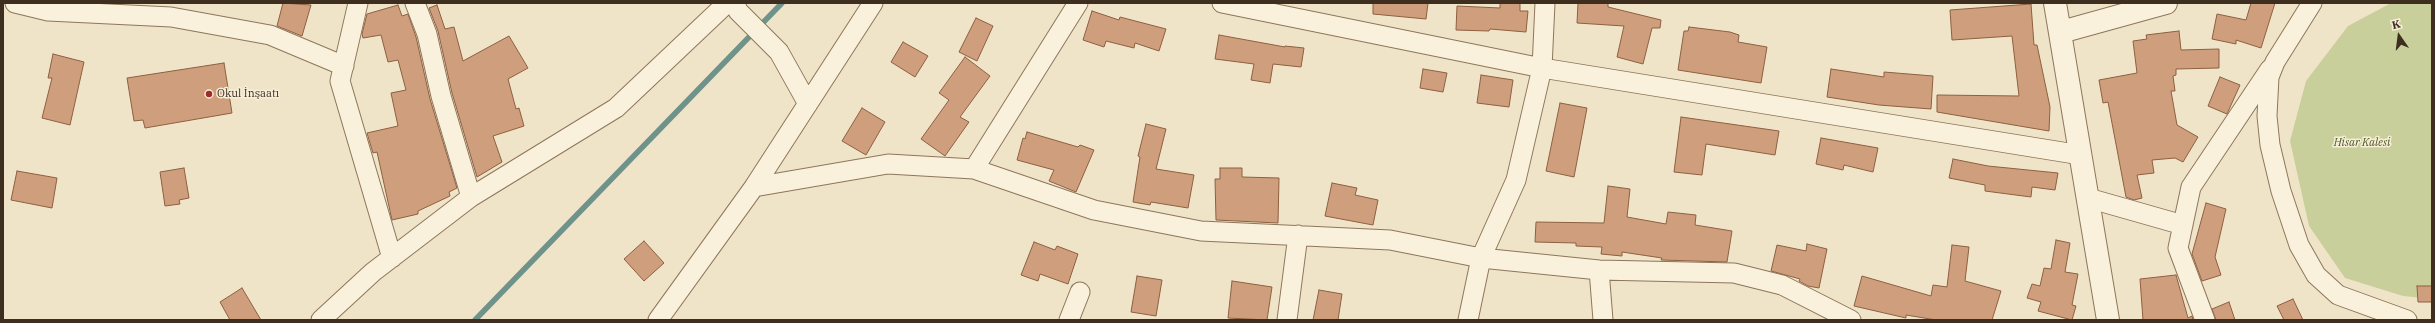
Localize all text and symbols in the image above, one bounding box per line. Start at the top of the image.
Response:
north arrow [2379,16,2419,56]
text: K [2390,17,2402,32]
place label: Okul İnşaatı [217,87,279,101]
marker: Okul İnşaatı [204,89,214,99]
park label: Hisar Kalesi [2334,136,2390,150]

